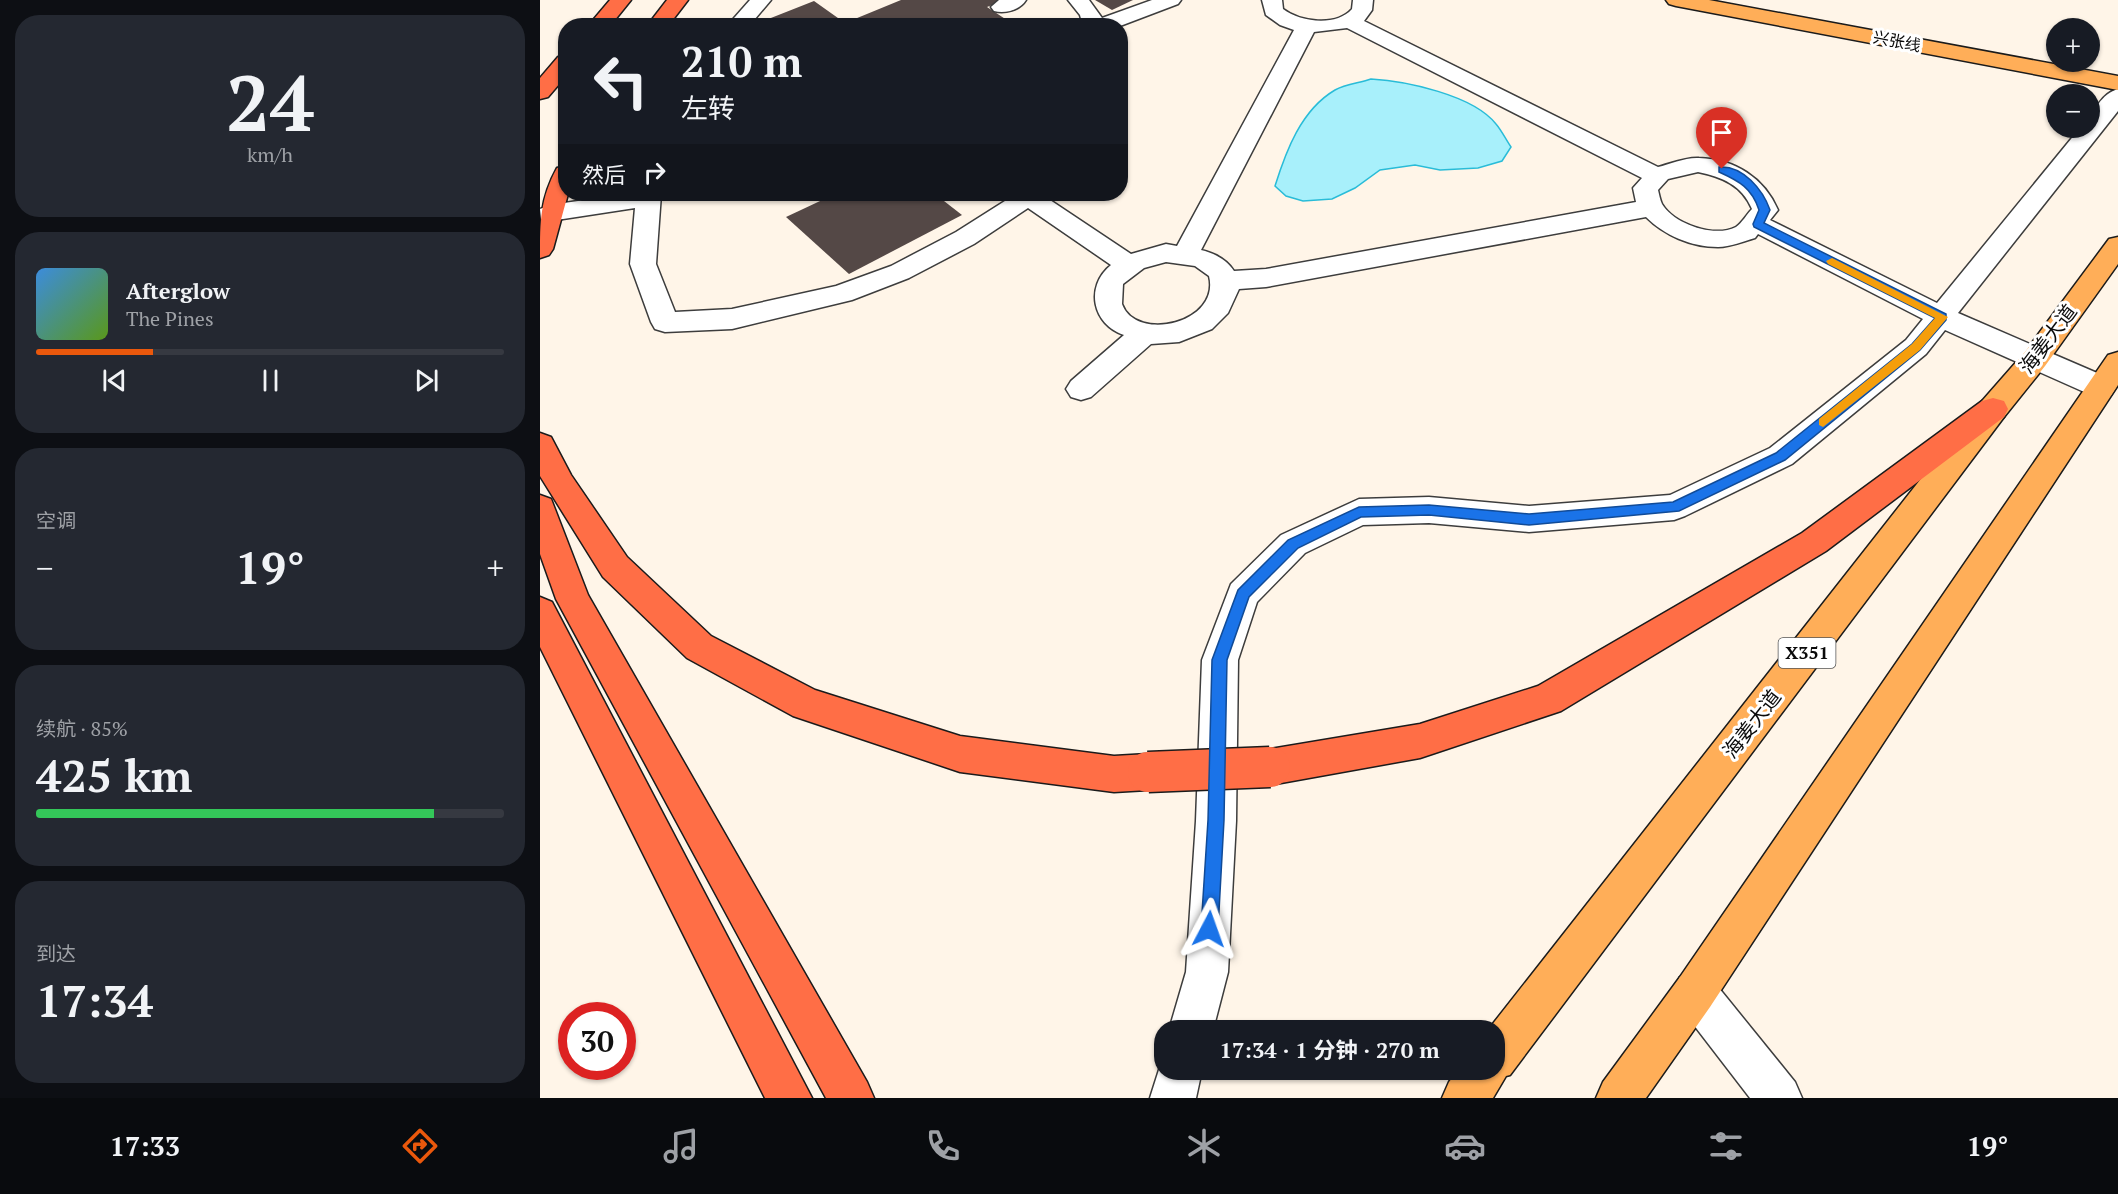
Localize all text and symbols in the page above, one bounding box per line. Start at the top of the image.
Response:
map controls [2046,18,2100,138]
button: + [2046,18,2100,72]
street label: 兴张线 [1871,26,1923,56]
text: 210 m [681,33,802,89]
icon: left [582,42,660,120]
text: 24 [226,50,314,153]
button: − [2046,84,2100,138]
text: 左转 [681,90,735,126]
pin [1696,107,1747,169]
icon: arrive [1705,116,1738,149]
text: km/h [247,141,293,168]
icon: right [638,156,671,189]
text: 然后 [582,160,626,189]
text: Afterglow [126,276,230,305]
street label: 海姜大道 [2013,299,2082,379]
text: The Pines [126,305,214,332]
icon: previous [98,364,131,397]
icon: pause [254,364,287,397]
icon: next [410,364,443,397]
text: 空调 [36,507,76,534]
text: 19° [235,537,305,597]
text: − [36,546,54,589]
text: + [486,546,504,589]
road number: X351 [1778,638,1836,668]
street label: 海姜大道 [1716,684,1787,764]
text: 续航 · 85% [36,715,128,742]
text: 425 km [36,745,192,805]
position arrow [1177,897,1241,961]
text: 到达 [36,940,76,967]
text: 17:34 [36,970,153,1030]
speed limit sign: 30 [558,1002,636,1080]
text: 17:34 · 1 分钟 · 270 m [1220,1035,1439,1064]
icon: directions [399,1125,441,1167]
icon: music [660,1125,702,1167]
icon: phone [922,1125,964,1167]
icon: climate [1183,1125,1225,1167]
icon: car [1444,1125,1486,1167]
icon: filters [1705,1125,1747,1167]
text: 17:33 [110,1128,180,1164]
text: 19° [1967,1128,2008,1164]

